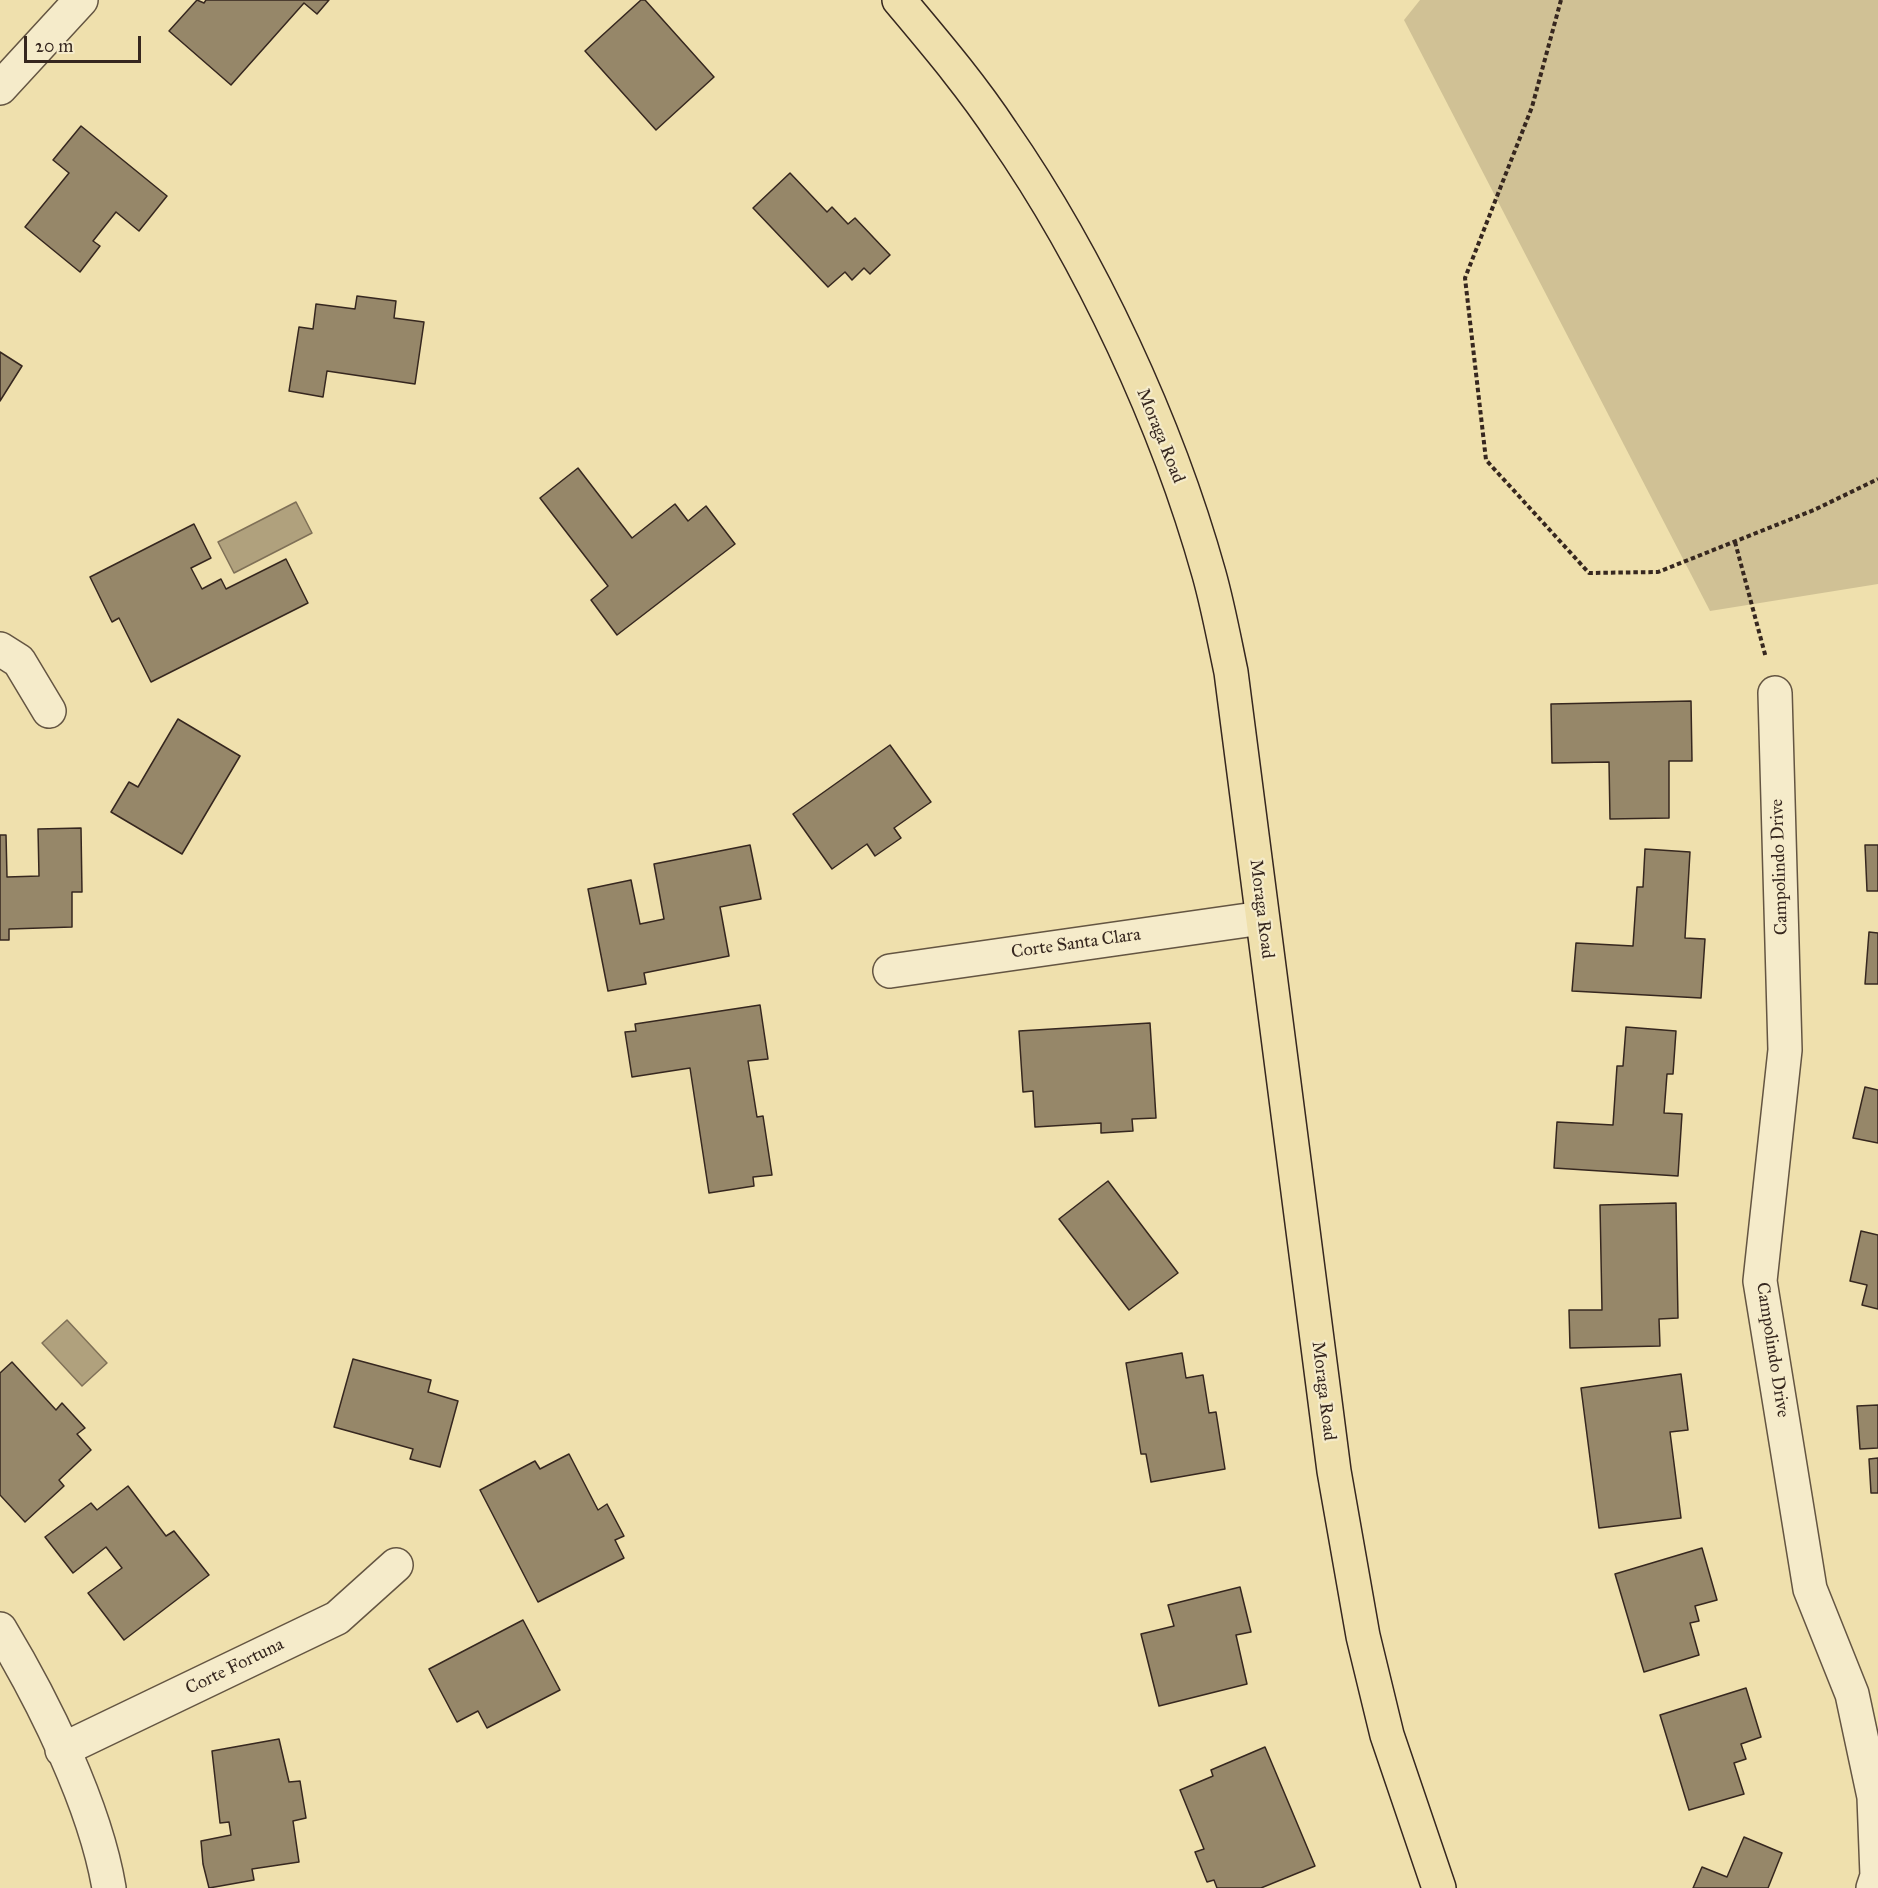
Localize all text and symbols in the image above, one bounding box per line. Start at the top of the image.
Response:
scale bar [27,24,144,62]
text: 20 m [35,35,73,57]
street label: Moraga Road [1131,386,1189,486]
street label: Campolindo Drive [1767,798,1793,936]
street label: Moraga Road [1244,858,1278,960]
street label: Corte Santa Clara [1010,924,1142,964]
street label: Campolindo Drive [1751,1281,1793,1419]
street label: Moraga Road [1306,1340,1340,1442]
street label: Corte Fortuna [182,1634,288,1700]

